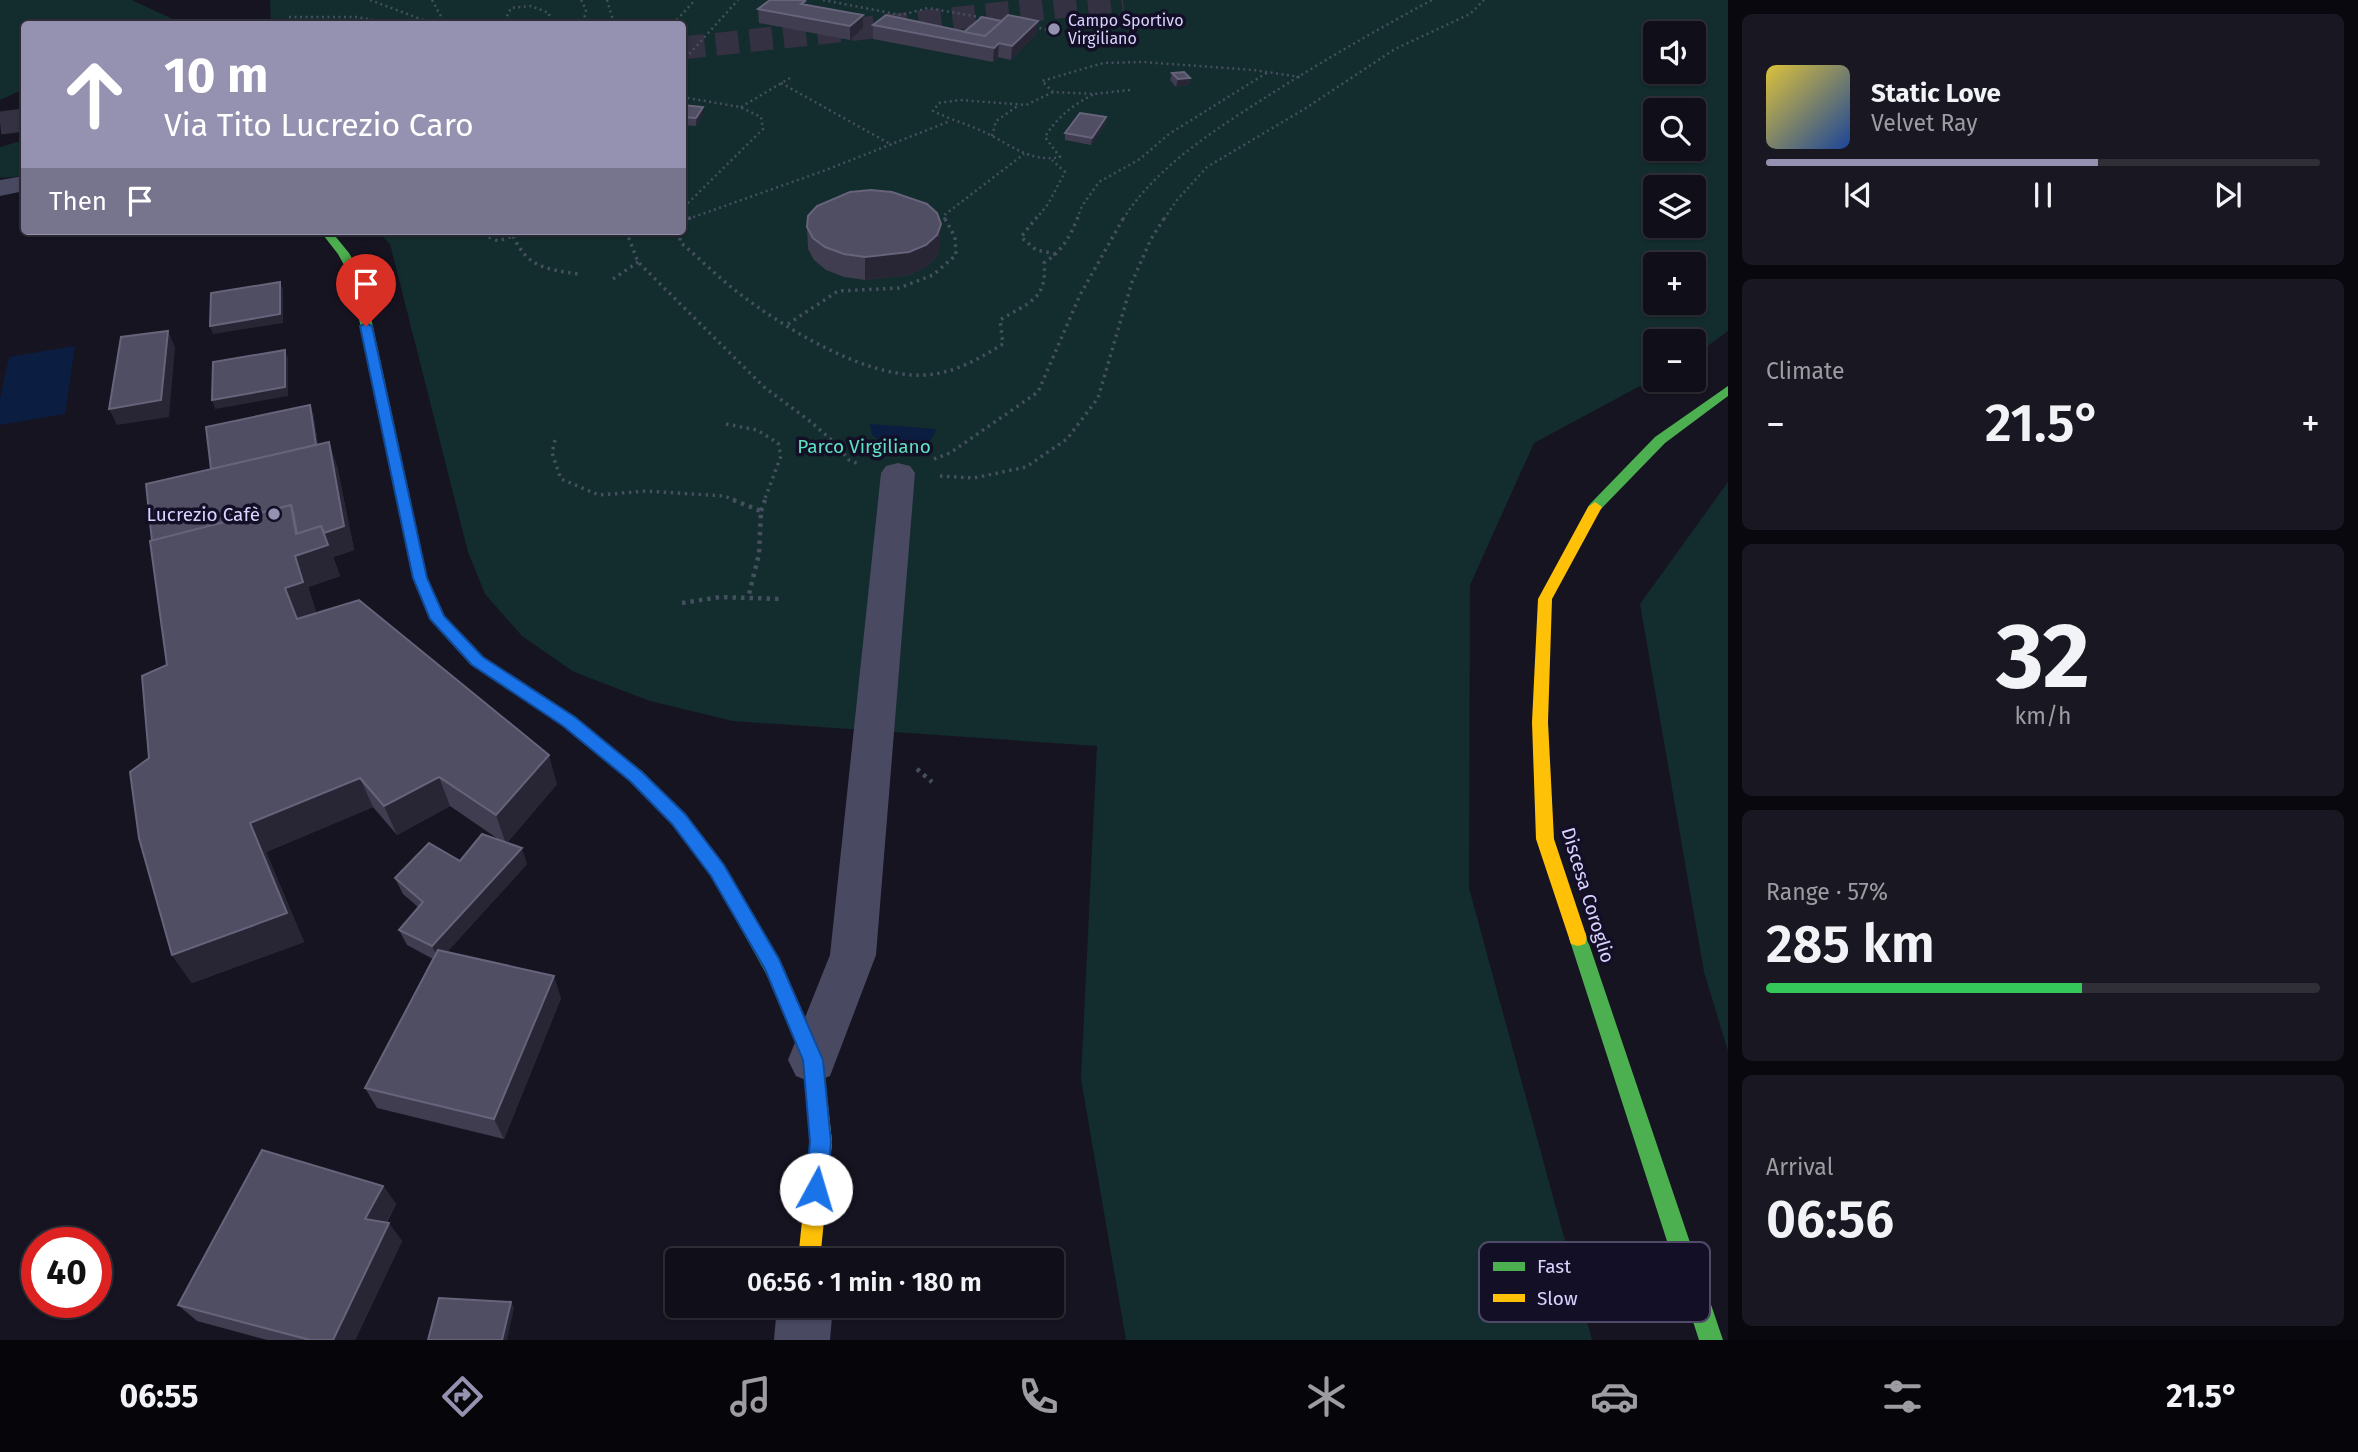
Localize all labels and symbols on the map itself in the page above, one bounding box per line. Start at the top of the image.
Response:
place label: Campo Sportivo Virgiliano [1068,11,1184,48]
marker: Campo Sportivo Virgiliano [1046,21,1062,37]
pin [336,254,396,326]
park label: Parco Virgiliano [797,435,931,458]
place label: Lucrezio Cafè [147,503,260,526]
marker: Lucrezio Cafè [266,506,282,522]
street label: Discesa Coroglio [1556,824,1620,966]
position arrow [779,1152,853,1226]
speed limit sign: 40 [21,1227,112,1318]
legend [1479,1242,1710,1322]
text: Fast [1537,1255,1571,1278]
text: Slow [1537,1287,1578,1310]

